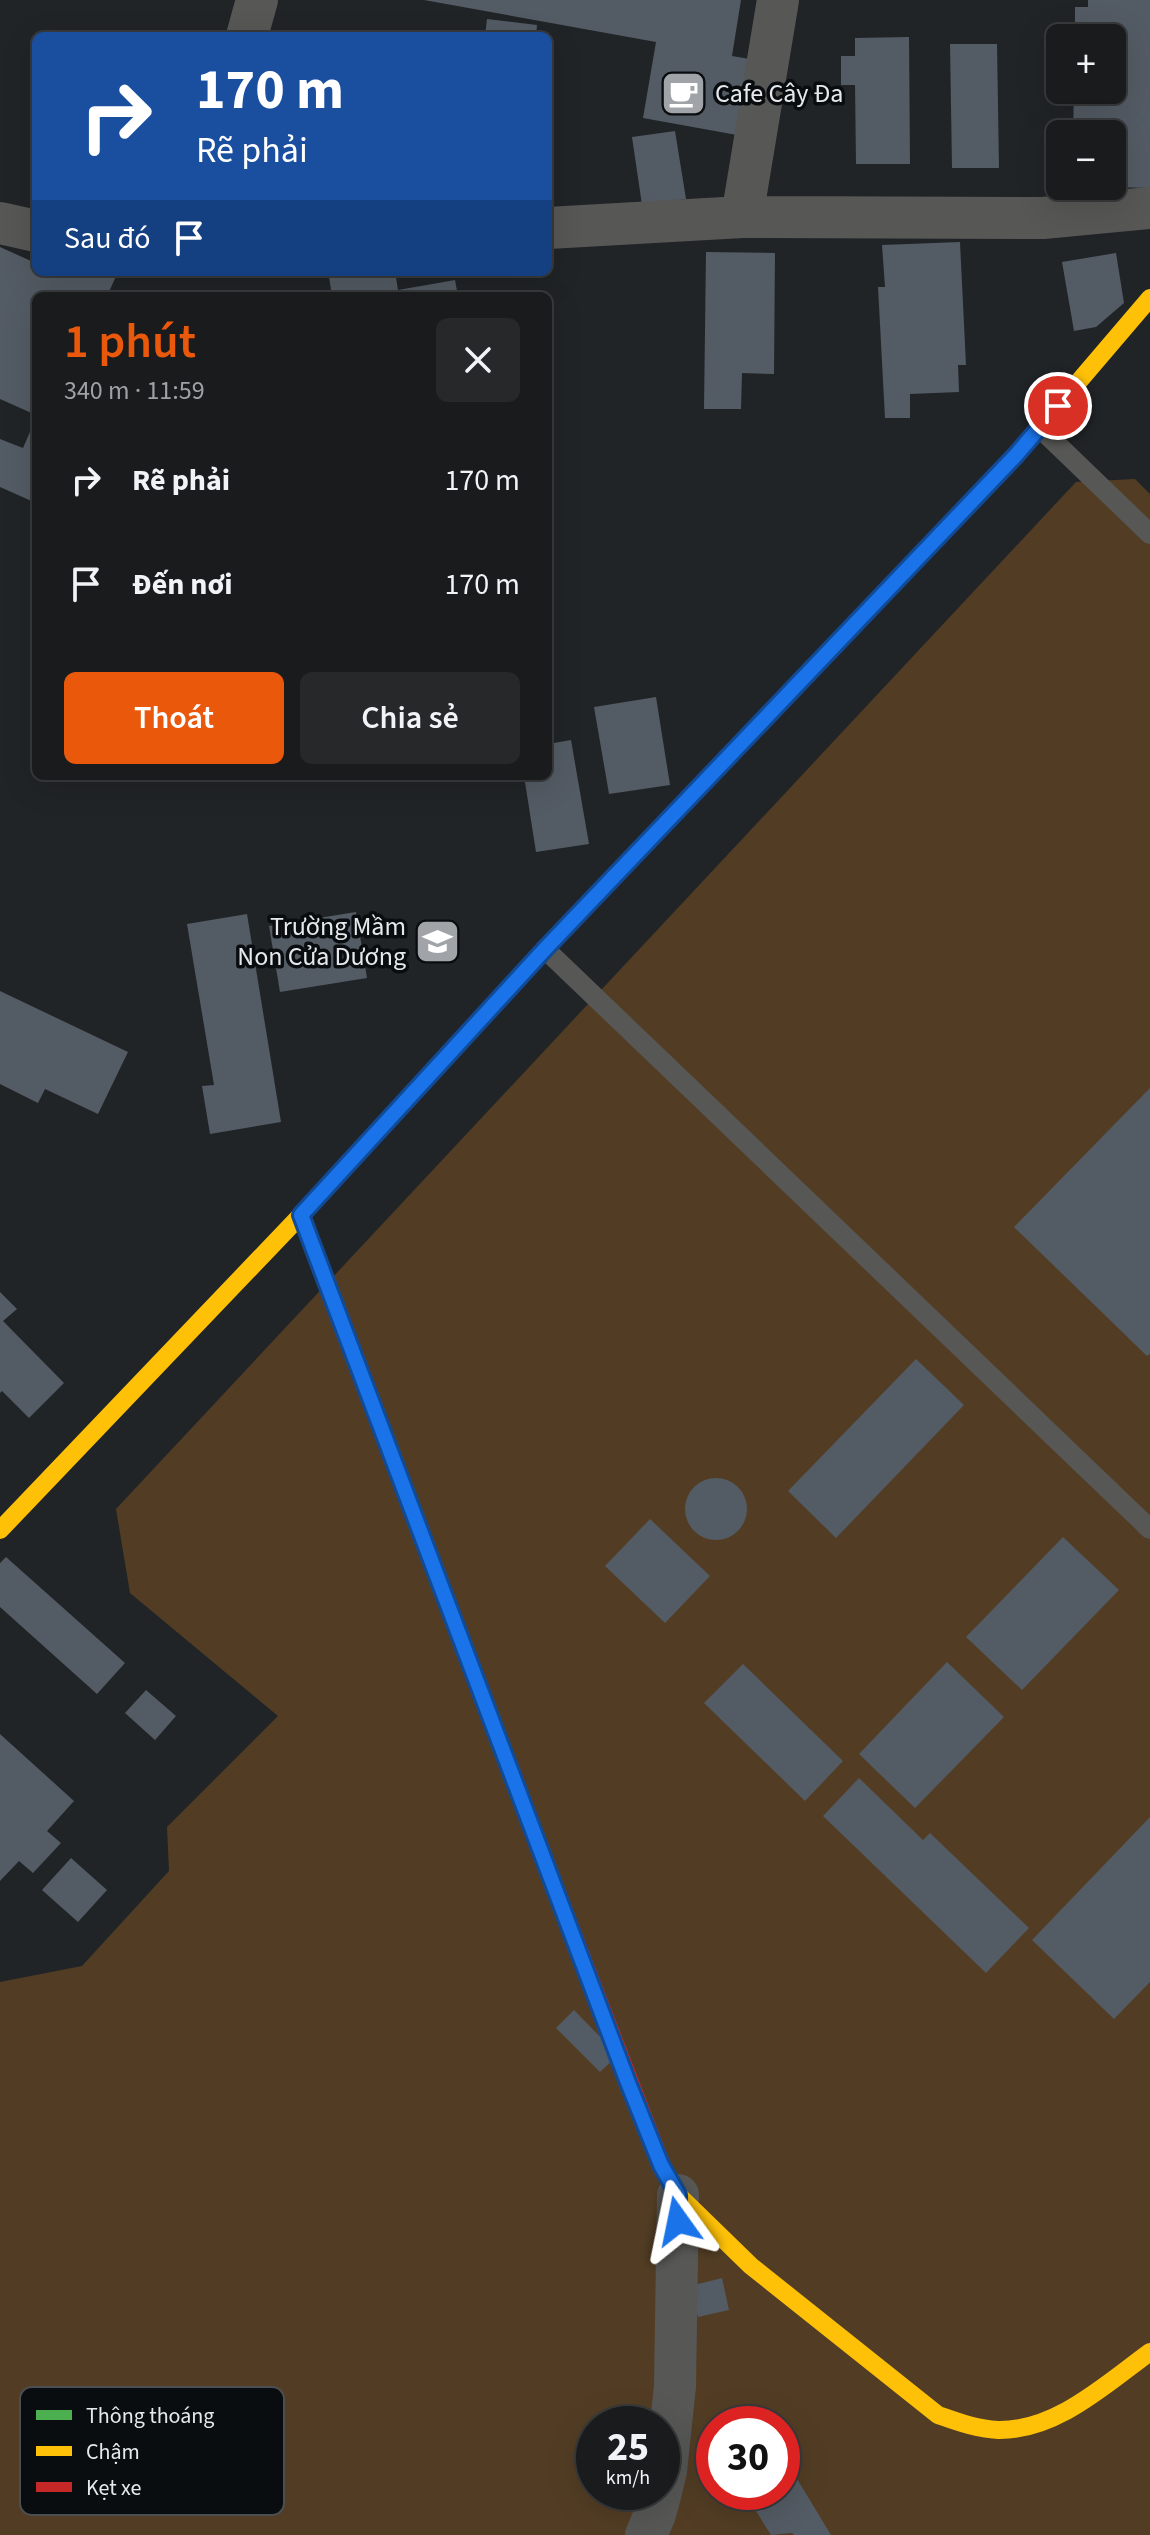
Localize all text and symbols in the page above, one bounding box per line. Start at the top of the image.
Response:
map controls [1046,24,1126,200]
button: + [1046,24,1126,104]
text: 170 m [196,51,344,130]
icon: right [64,64,168,168]
cafe icon: Cafe Cây Đa [660,69,708,117]
place label: Cafe Cây Đa [715,75,843,112]
button: − [1046,120,1126,200]
text: Rẽ phải [196,125,308,176]
icon: arrive [167,216,211,260]
text: Sau đó [64,217,151,260]
text: 1 phút [64,308,196,376]
button: close [436,318,520,402]
text: 340 m · 11:59 [64,372,205,409]
pin [1024,372,1092,440]
icon: arrive [1036,384,1080,428]
icon: right [64,458,108,502]
text: Rẽ phải [132,459,230,502]
text: 170 m [444,459,520,502]
icon: arrive [64,562,108,606]
text: Đến nơi [132,563,232,606]
text: 170 m [444,563,520,606]
button: Thoát [64,672,284,764]
button: Chia sẻ [300,672,520,764]
place label: Trường Mầm Non Cửa Dương [237,908,406,975]
school or university icon: Trường Mầm Non Cửa Dương [413,917,461,965]
position arrow [636,2179,720,2263]
legend [20,2387,284,2515]
text: Thông thoáng [86,2400,214,2432]
speed limit sign: 30 [696,2406,800,2510]
text: 25 [607,2419,649,2476]
text: Chậm [86,2436,140,2468]
text: km/h [606,2464,650,2492]
text: Kẹt xe [86,2472,142,2504]

